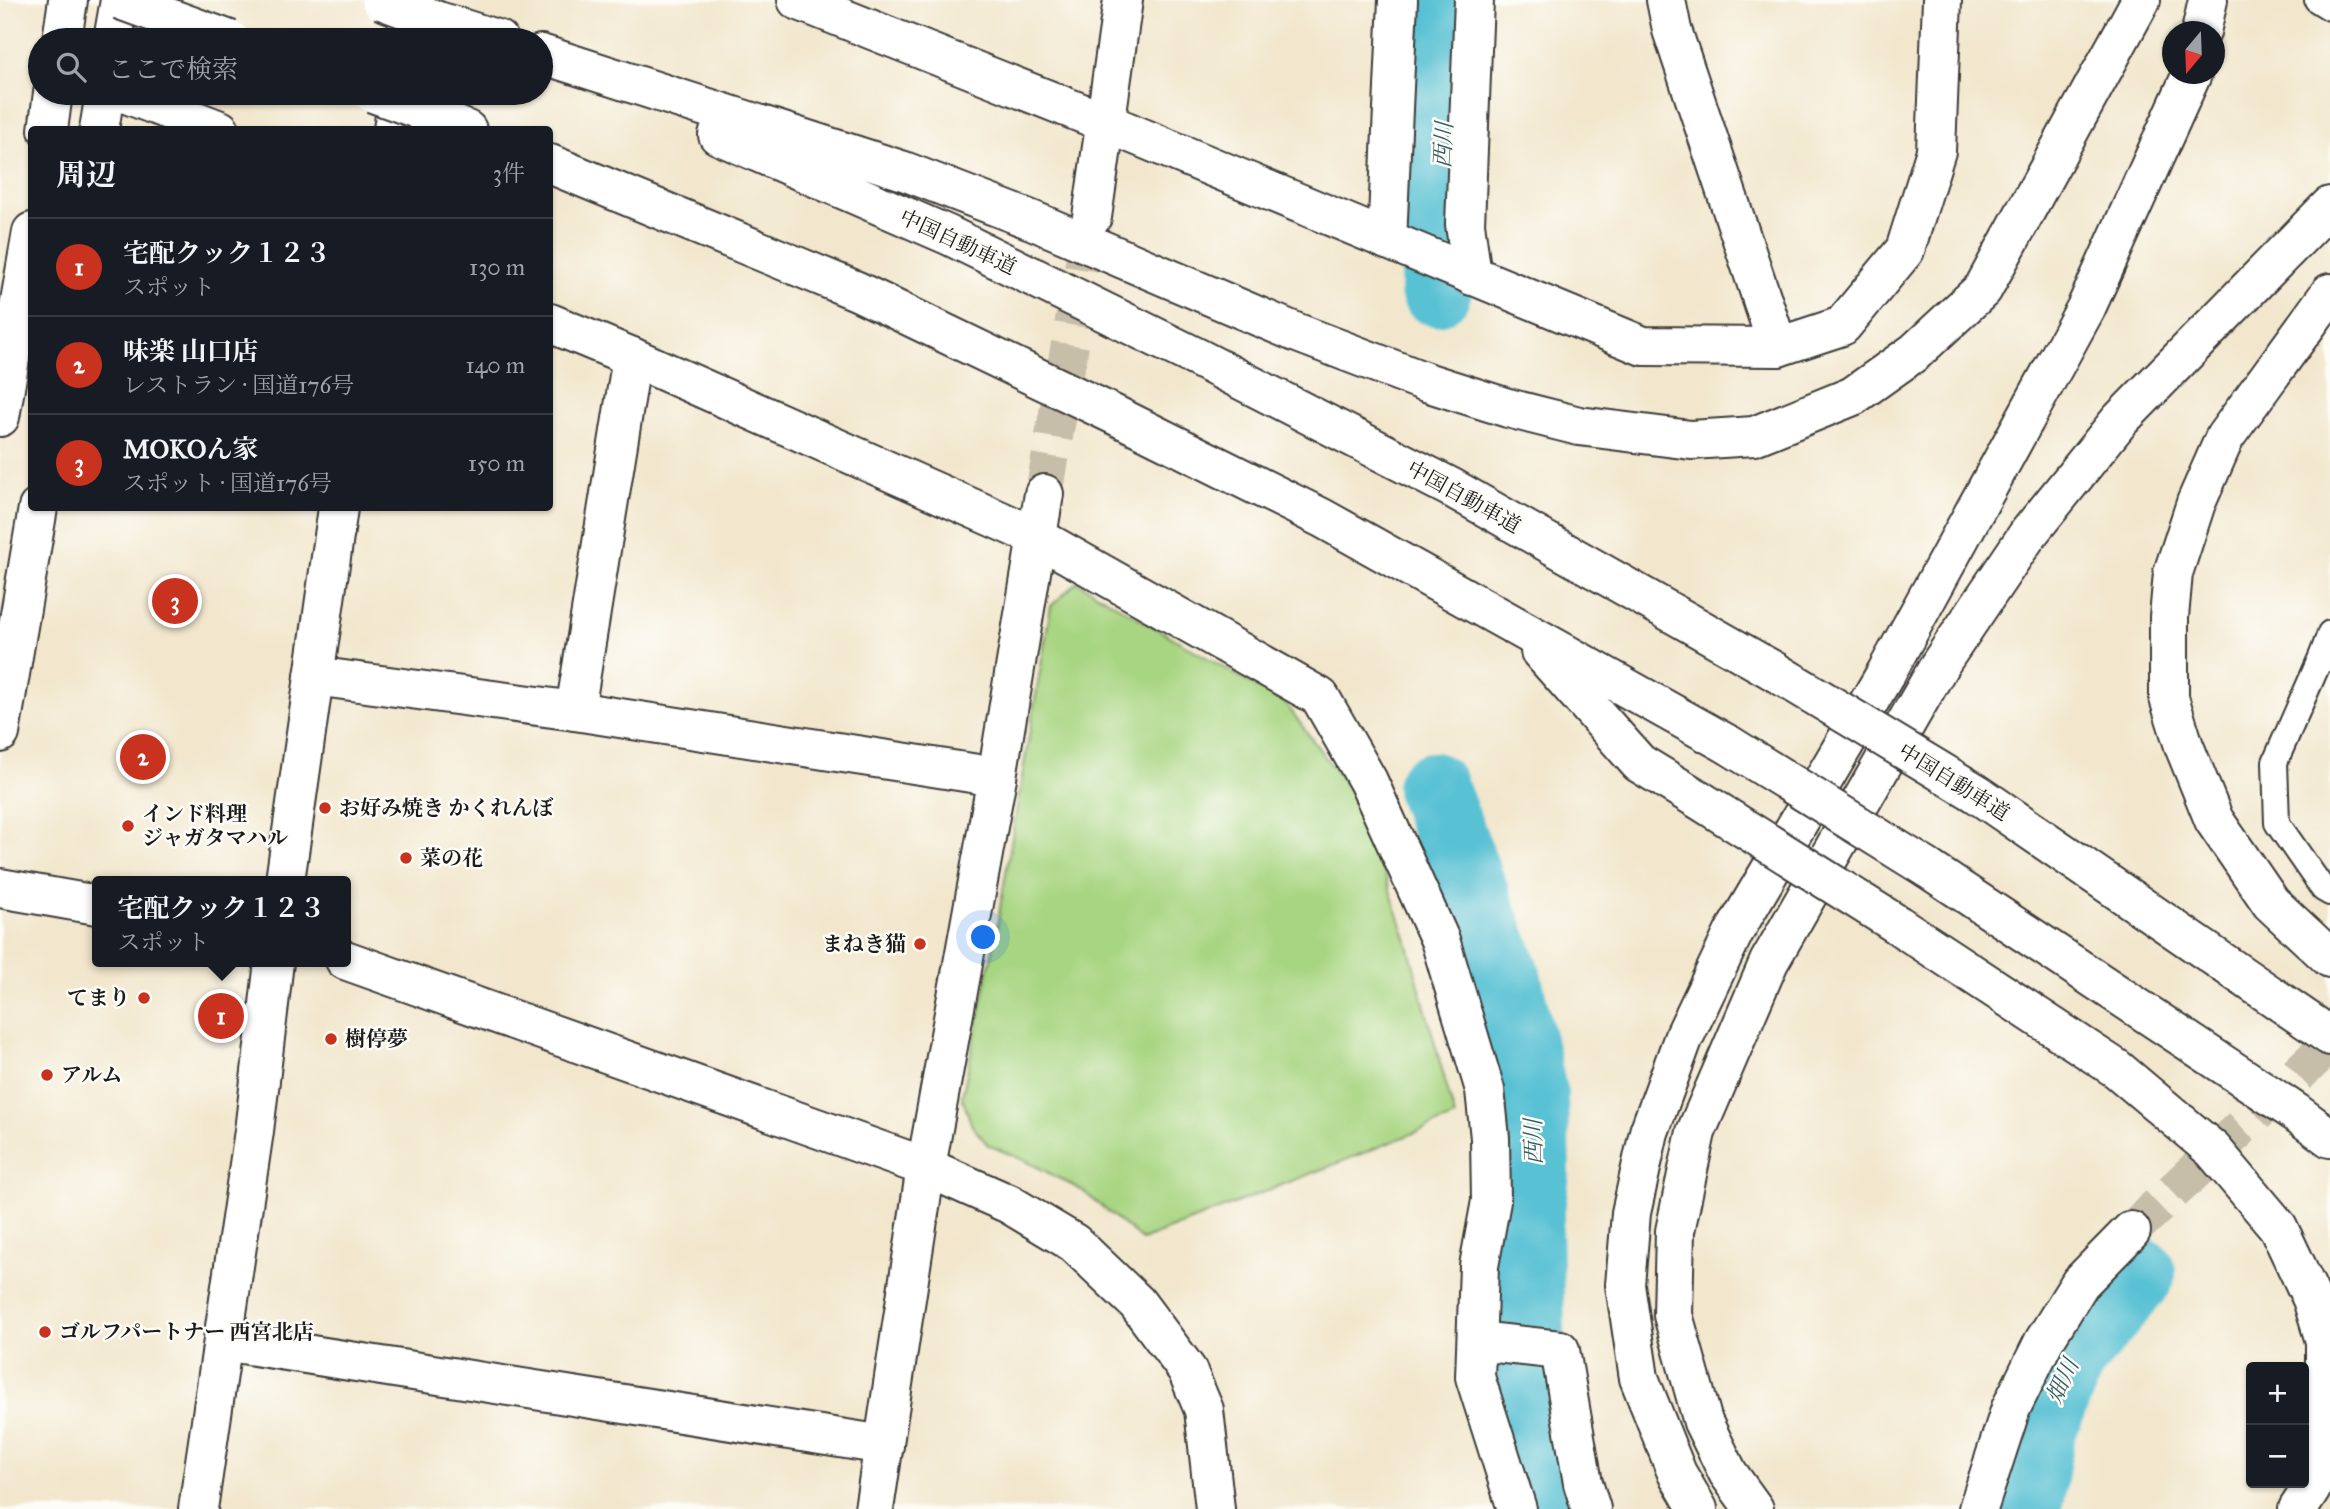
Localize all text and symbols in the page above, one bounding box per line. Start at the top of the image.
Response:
north arrow [2162,21,2225,84]
search box [28,28,553,105]
icon: search [52,48,90,86]
text: ここで検索 [108,53,238,85]
water label: 西川 [1428,118,1458,169]
text: 周辺 [56,157,116,193]
text: 3件 [493,159,525,187]
street label: 中国自動車道 [895,204,1021,280]
text: 宅配クック１２３ [123,237,331,269]
text: 1 [74,253,84,281]
text: 130 m [469,253,525,281]
text: スポット [123,273,215,301]
text: 味楽 山口店 [123,335,259,367]
text: 2 [73,351,85,379]
text: 140 m [465,351,525,379]
text: レストラン · 国道176号 [123,371,354,399]
text: MOKOん家 [123,433,259,465]
text: 3 [74,449,84,477]
text: 150 m [468,449,525,477]
street label: 中国自動車道 [1403,455,1525,539]
text: スポット · 国道176号 [123,469,332,497]
pin: 3 [152,575,198,627]
pin: 2 [120,731,166,783]
street label: 中国自動車道 [1894,738,2014,826]
place label: お好み焼き かくれんぼ [339,795,554,821]
marker: お好み焼き かくれんぼ [317,800,333,816]
place label: インド料理 ジャガタマハル [142,801,288,851]
marker: インド料理 ジャガタマハル [120,818,136,834]
place label: 菜の花 [420,845,483,871]
marker: 菜の花 [398,850,414,866]
popup [92,876,351,967]
text: 宅配クック１２３ [117,892,326,924]
your location [966,920,1000,954]
text: スポット [117,928,209,956]
place label: まねき猫 [822,931,906,957]
marker: まねき猫 [912,936,928,952]
place label: てまり [67,985,130,1011]
marker: てまり [136,990,152,1006]
pin: 1 [198,990,244,1042]
place label: 樹停夢 [345,1026,408,1052]
marker: 樹停夢 [323,1031,339,1047]
place label: アルム [61,1062,122,1088]
marker: アルム [39,1067,55,1083]
water label: 西川 [1519,1116,1547,1165]
place label: ゴルフパートナー 西宮北店 [59,1319,314,1345]
marker: ゴルフパートナー 西宮北店 [37,1324,53,1340]
water label: 畑川 [2040,1352,2086,1408]
map controls [2246,1362,2309,1488]
button: + [2246,1362,2309,1425]
button: − [2246,1425,2309,1488]

